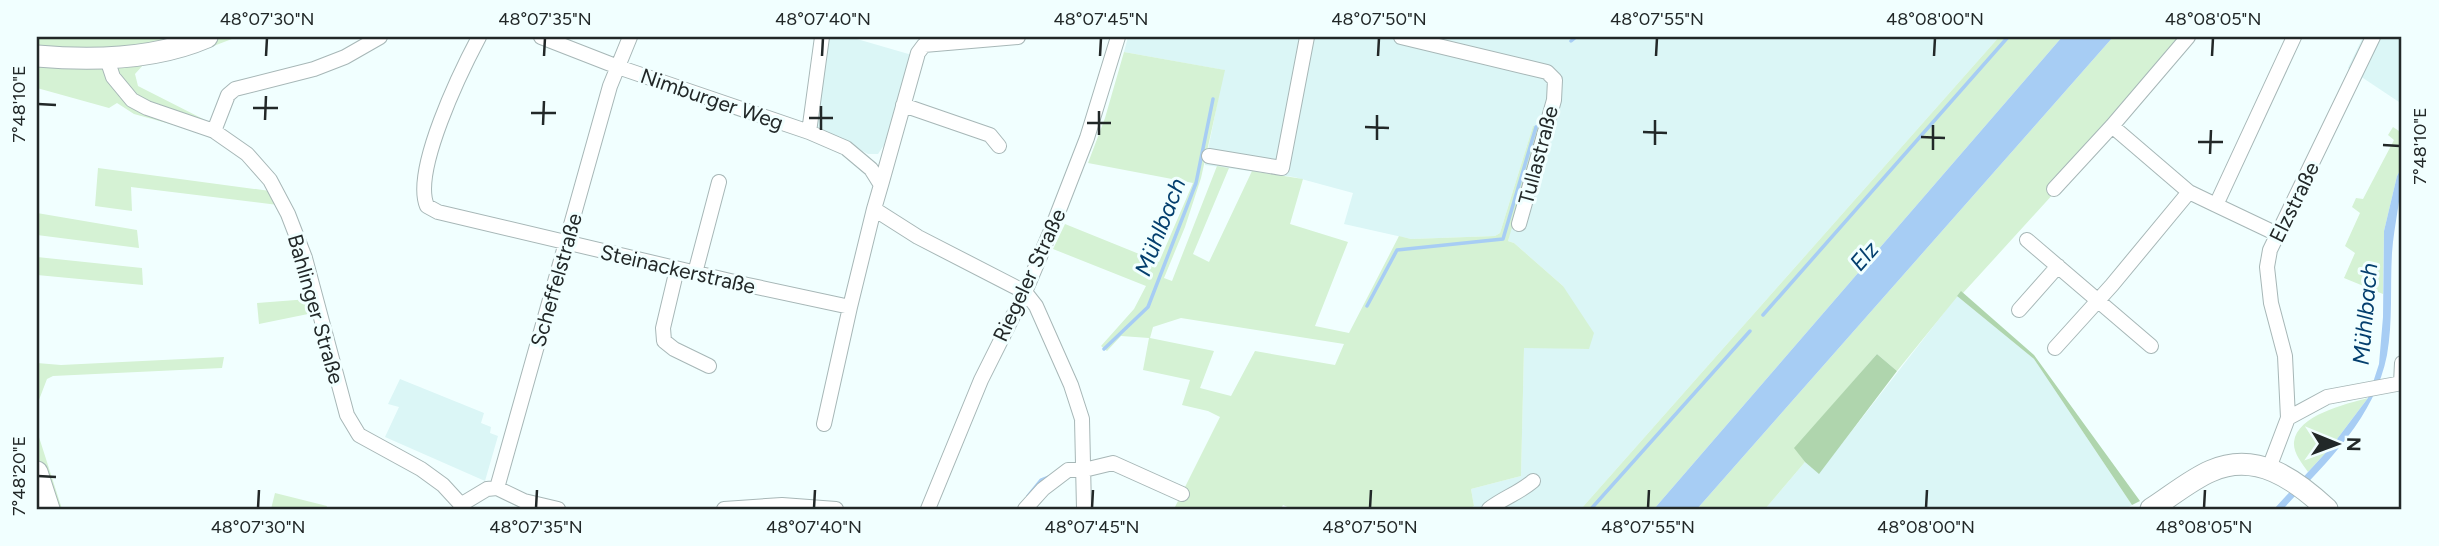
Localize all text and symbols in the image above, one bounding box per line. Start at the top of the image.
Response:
text: 48°07'30"N [220,8,314,30]
text: 48°07'35"N [498,8,592,30]
text: 48°07'40"N [775,8,871,30]
text: 48°07'45"N [1054,8,1148,30]
text: 48°07'50"N [1331,8,1427,30]
text: 48°07'55"N [1610,8,1704,30]
text: 48°08'00"N [1886,8,1984,30]
text: 48°08'05"N [2165,8,2261,30]
street label: Nimburger Weg [637,63,787,135]
text: 7°48'10"E [8,65,30,143]
street label: Tullastraße [1513,103,1563,207]
text: 7°48'10"E [2409,107,2431,185]
street label: Elzstraße [2264,158,2324,246]
water label: Mühlbach [1129,174,1192,280]
street label: Riegeler Straße [987,205,1071,345]
street label: Scheffelstraße [525,210,587,350]
street label: Bahlinger Straße [283,231,349,387]
water label: Elz [1844,235,1885,277]
street label: Steinackerstraße [598,239,758,299]
water label: Mühlbach [2347,262,2383,366]
north arrow [2302,410,2372,480]
text: 7°48'20"E [8,436,30,516]
text: N [2342,437,2365,452]
text: 48°07'30"N [211,516,305,538]
text: 48°07'35"N [489,516,583,538]
text: 48°07'40"N [766,516,862,538]
text: 48°07'45"N [1045,516,1139,538]
text: 48°07'50"N [1322,516,1418,538]
text: 48°07'55"N [1601,516,1695,538]
text: 48°08'00"N [1877,516,1975,538]
text: 48°08'05"N [2156,516,2252,538]

